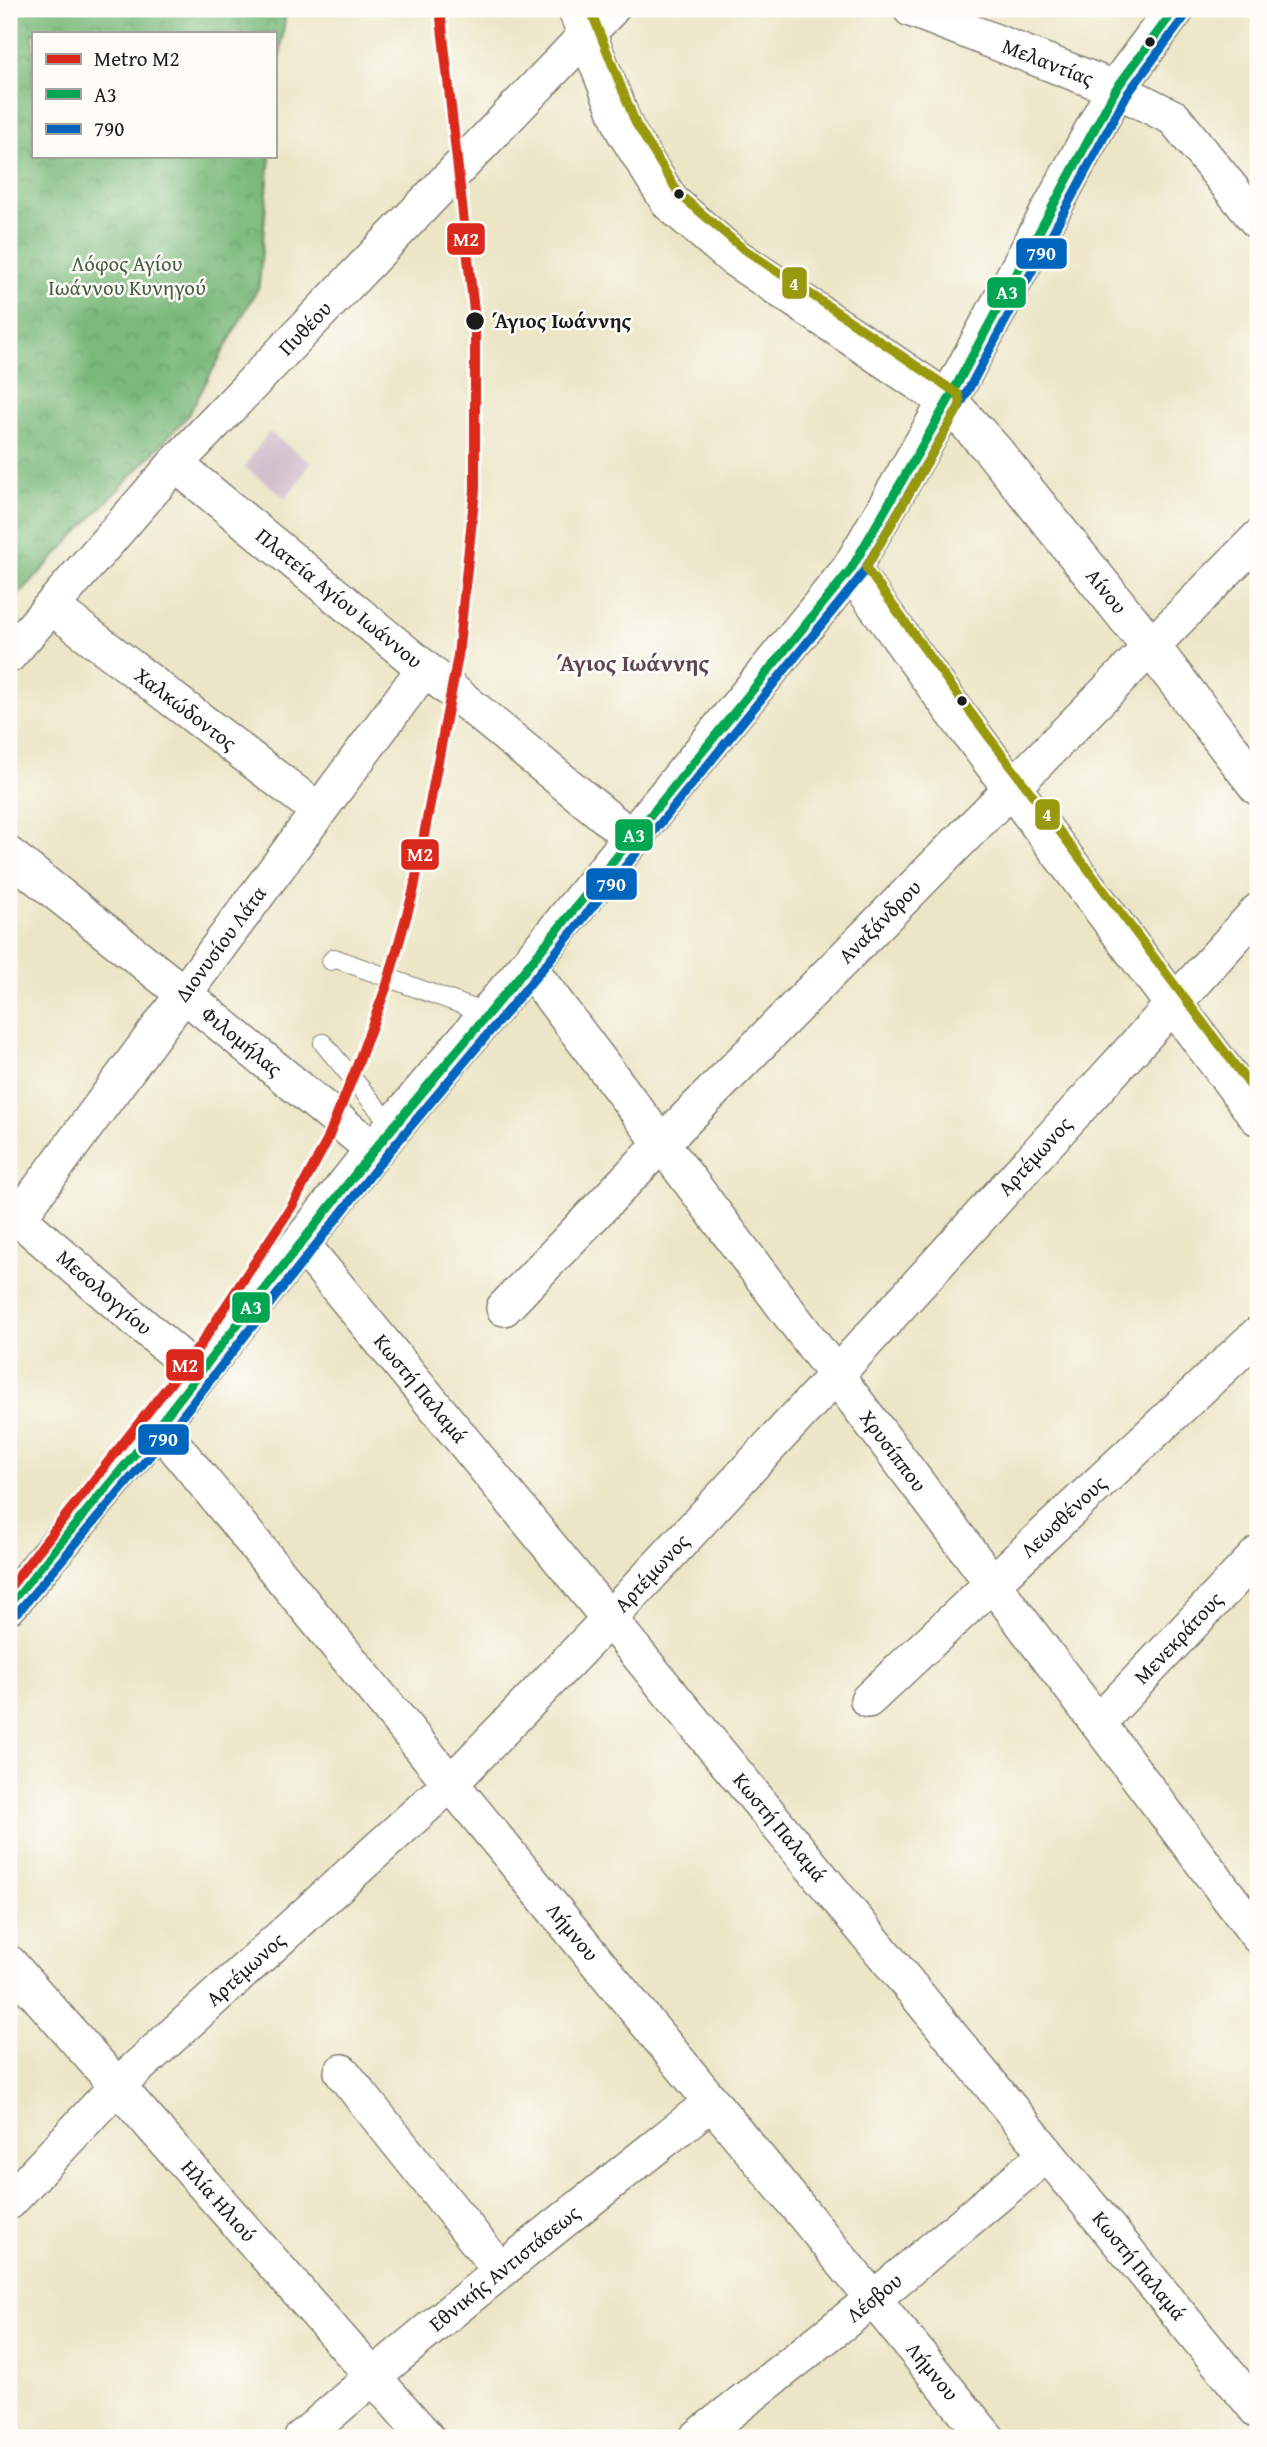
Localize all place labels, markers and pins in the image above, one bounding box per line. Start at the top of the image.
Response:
unlabelled marker [1143,35,1157,49]
unlabelled marker [672,187,686,201]
place label: Άγιος Ιωάννης [492,305,631,336]
marker: Άγιος Ιωάννης [464,310,486,332]
unlabelled marker [955,694,969,708]

